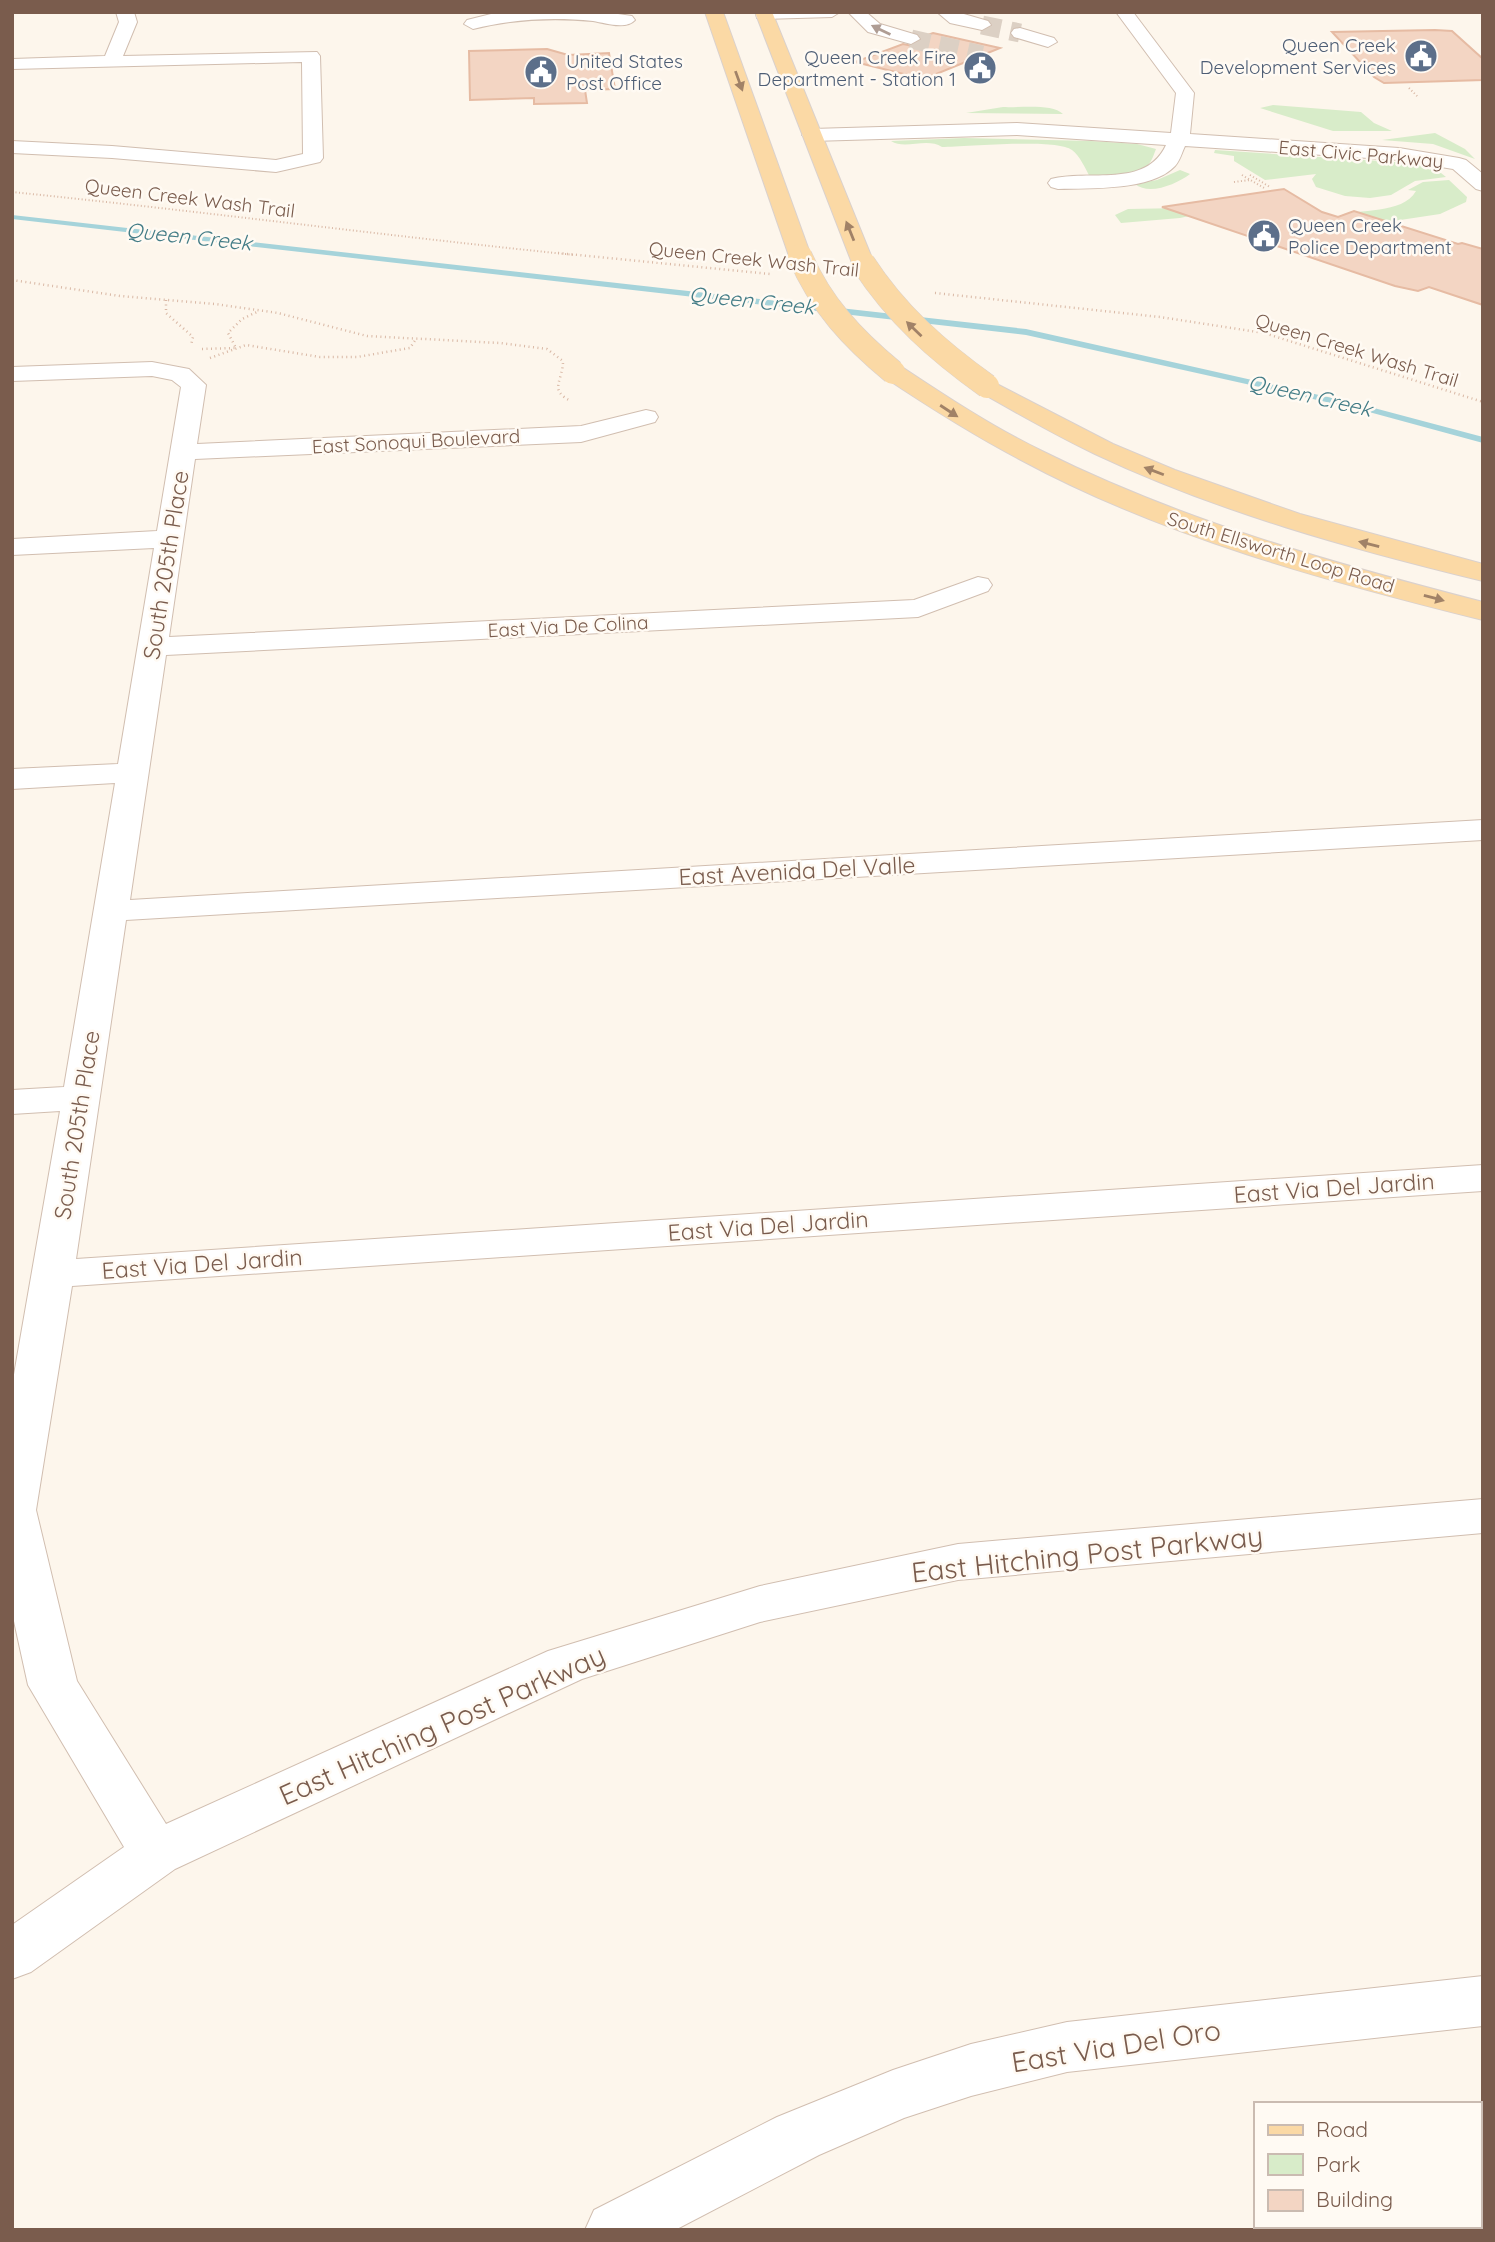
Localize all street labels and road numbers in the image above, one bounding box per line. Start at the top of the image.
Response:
street label: East Civic Parkway [1278,135,1444,173]
street label: Queen Creek Wash Trail [84,173,296,223]
street label: Queen Creek Wash Trail [648,236,860,282]
street label: Queen Creek Wash Trail [1252,308,1462,392]
street label: East Sonoqui Boulevard [311,424,521,458]
street label: South 205th Place [136,468,195,662]
street label: South Ellsworth Loop Road [1165,506,1397,598]
street label: East Via De Colina [487,610,649,642]
street label: East Avenida Del Valle [678,850,916,891]
street label: South 205th Place [47,1028,106,1222]
street label: East Via Del Jardin [1233,1166,1435,1209]
street label: East Via Del Jardin [667,1204,869,1247]
street label: East Via Del Jardin [101,1242,303,1285]
street label: East Hitching Post Parkway [909,1518,1264,1589]
street label: East Hitching Post Parkway [273,1637,610,1812]
street label: East Via Del Oro [1009,2012,1223,2079]

